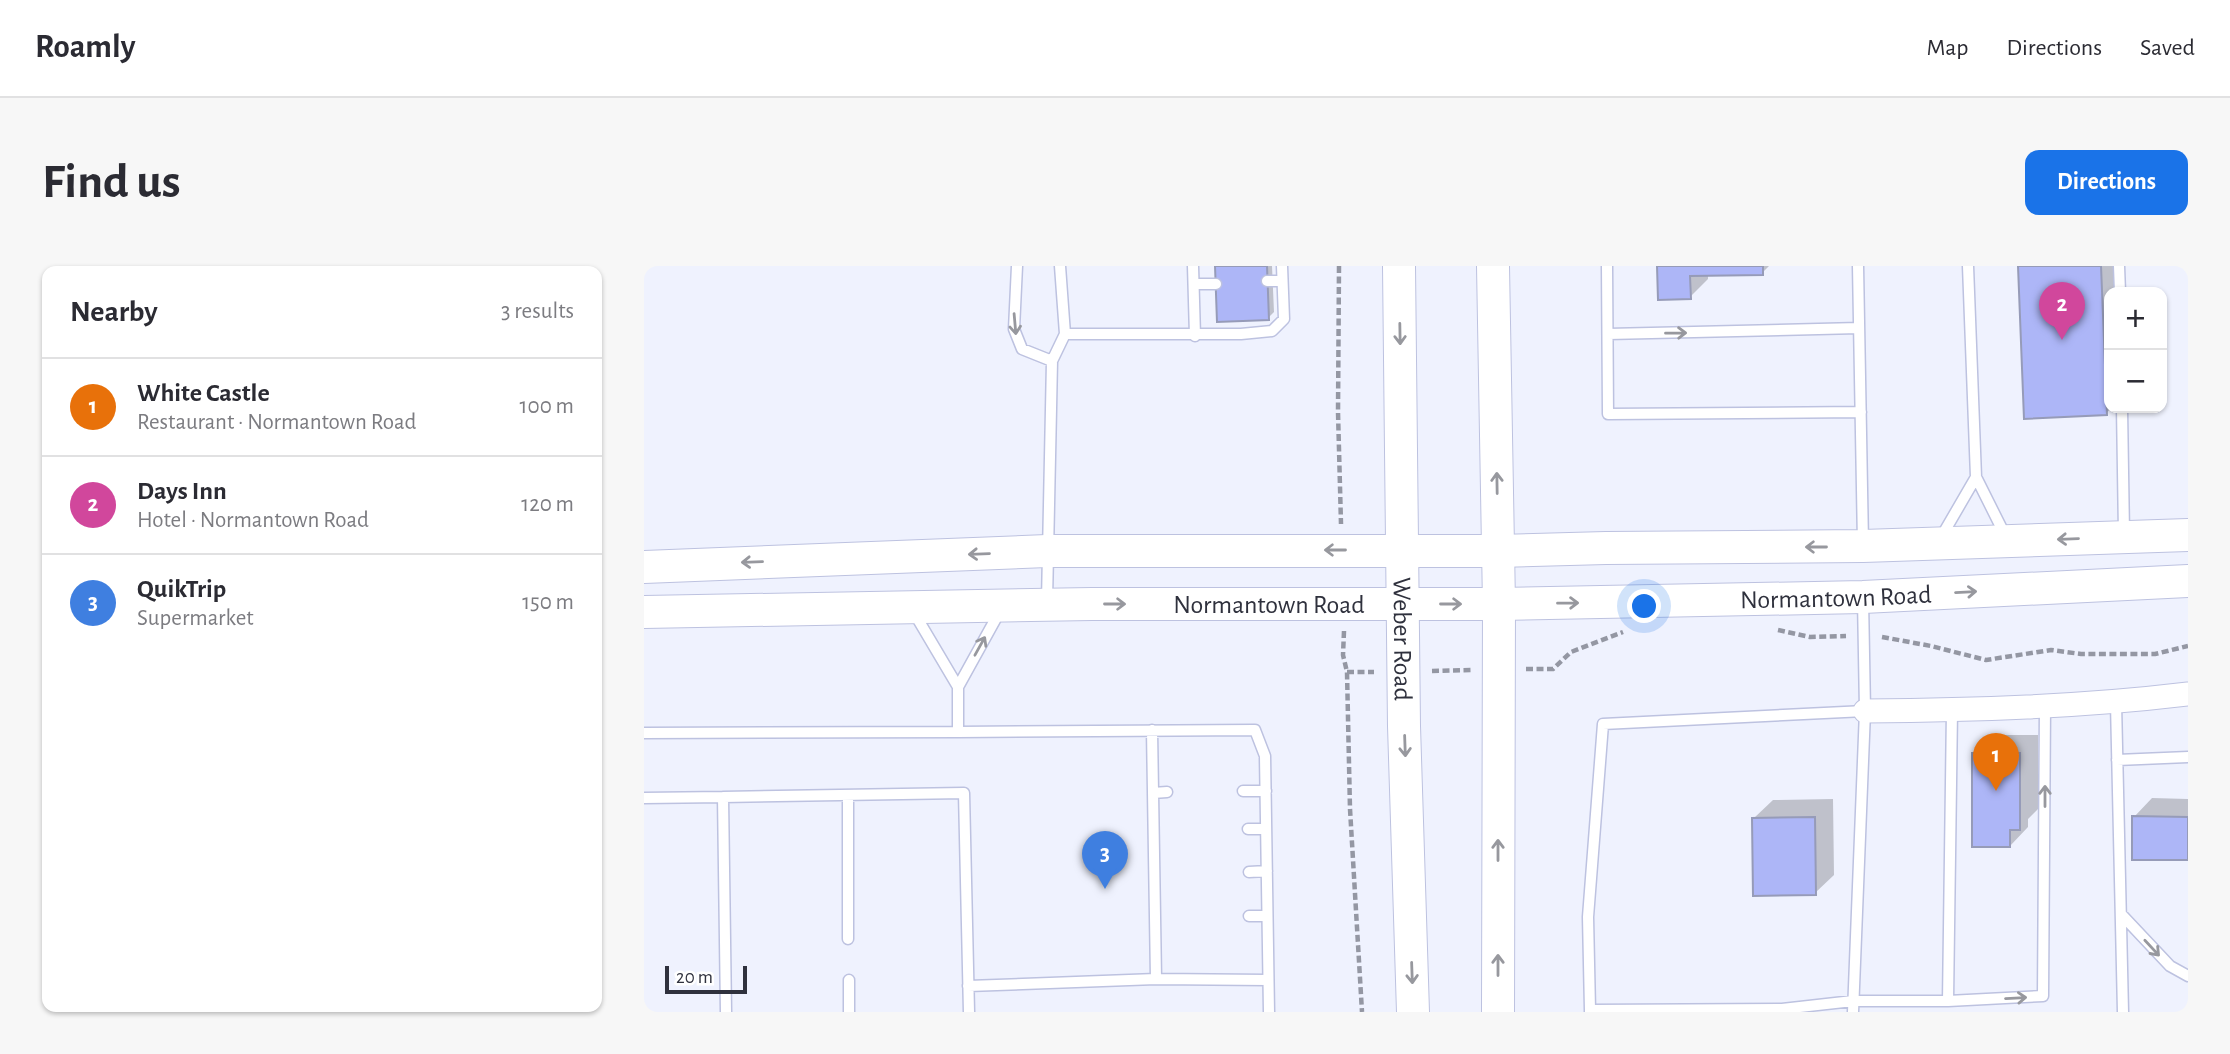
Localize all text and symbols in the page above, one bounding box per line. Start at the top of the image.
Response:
text: Roamly [35,31,135,64]
text: Map [1926,36,1968,60]
text: Directions [2006,36,2102,60]
text: Saved [2140,36,2195,60]
button: Directions [2025,150,2188,215]
text: Find us [42,158,181,207]
pin: 2 [2039,282,2085,340]
map controls [2104,287,2167,413]
button: + [2104,287,2167,350]
text: Nearby [70,297,158,327]
text: 3 results [501,300,574,323]
one-way arrow [1009,312,1022,335]
one-way arrow [1393,322,1407,345]
one-way arrow [1664,326,1687,339]
button: − [2104,350,2167,413]
text: White Castle [137,380,270,406]
text: 1 [89,395,97,418]
text: 100 m [520,395,574,418]
text: Restaurant · Normantown Road [137,411,416,434]
one-way arrow [1490,471,1503,494]
text: Days Inn [137,478,227,504]
text: 2 [88,493,98,516]
text: 120 m [521,493,574,516]
text: Hotel · Normantown Road [137,509,369,532]
one-way arrow [2057,533,2080,546]
one-way arrow [1805,540,1828,553]
one-way arrow [1323,543,1346,557]
one-way arrow [968,547,991,560]
one-way arrow [741,556,764,569]
text: QuikTrip [137,576,226,602]
street label: Weber Road [1388,577,1416,701]
street label: Normantown Road [1740,582,1932,613]
one-way arrow [1955,585,1977,598]
your location [1627,589,1661,623]
text: 3 [88,591,98,614]
text: 150 m [522,591,574,614]
street label: Normantown Road [1173,592,1365,618]
one-way arrow [1556,596,1579,610]
one-way arrow [1103,597,1126,611]
one-way arrow [1440,597,1463,611]
text: Supermarket [137,607,254,630]
one-way arrow [973,637,987,657]
pin: 1 [1973,733,2019,791]
one-way arrow [1398,734,1411,757]
one-way arrow [2038,785,2051,808]
pin: 3 [1082,831,1128,889]
one-way arrow [1491,839,1505,862]
one-way arrow [2144,939,2161,956]
one-way arrow [1491,954,1505,977]
one-way arrow [1405,962,1418,985]
scale bar [665,963,747,995]
text: 20 m [676,968,713,987]
one-way arrow [2004,991,2027,1004]

